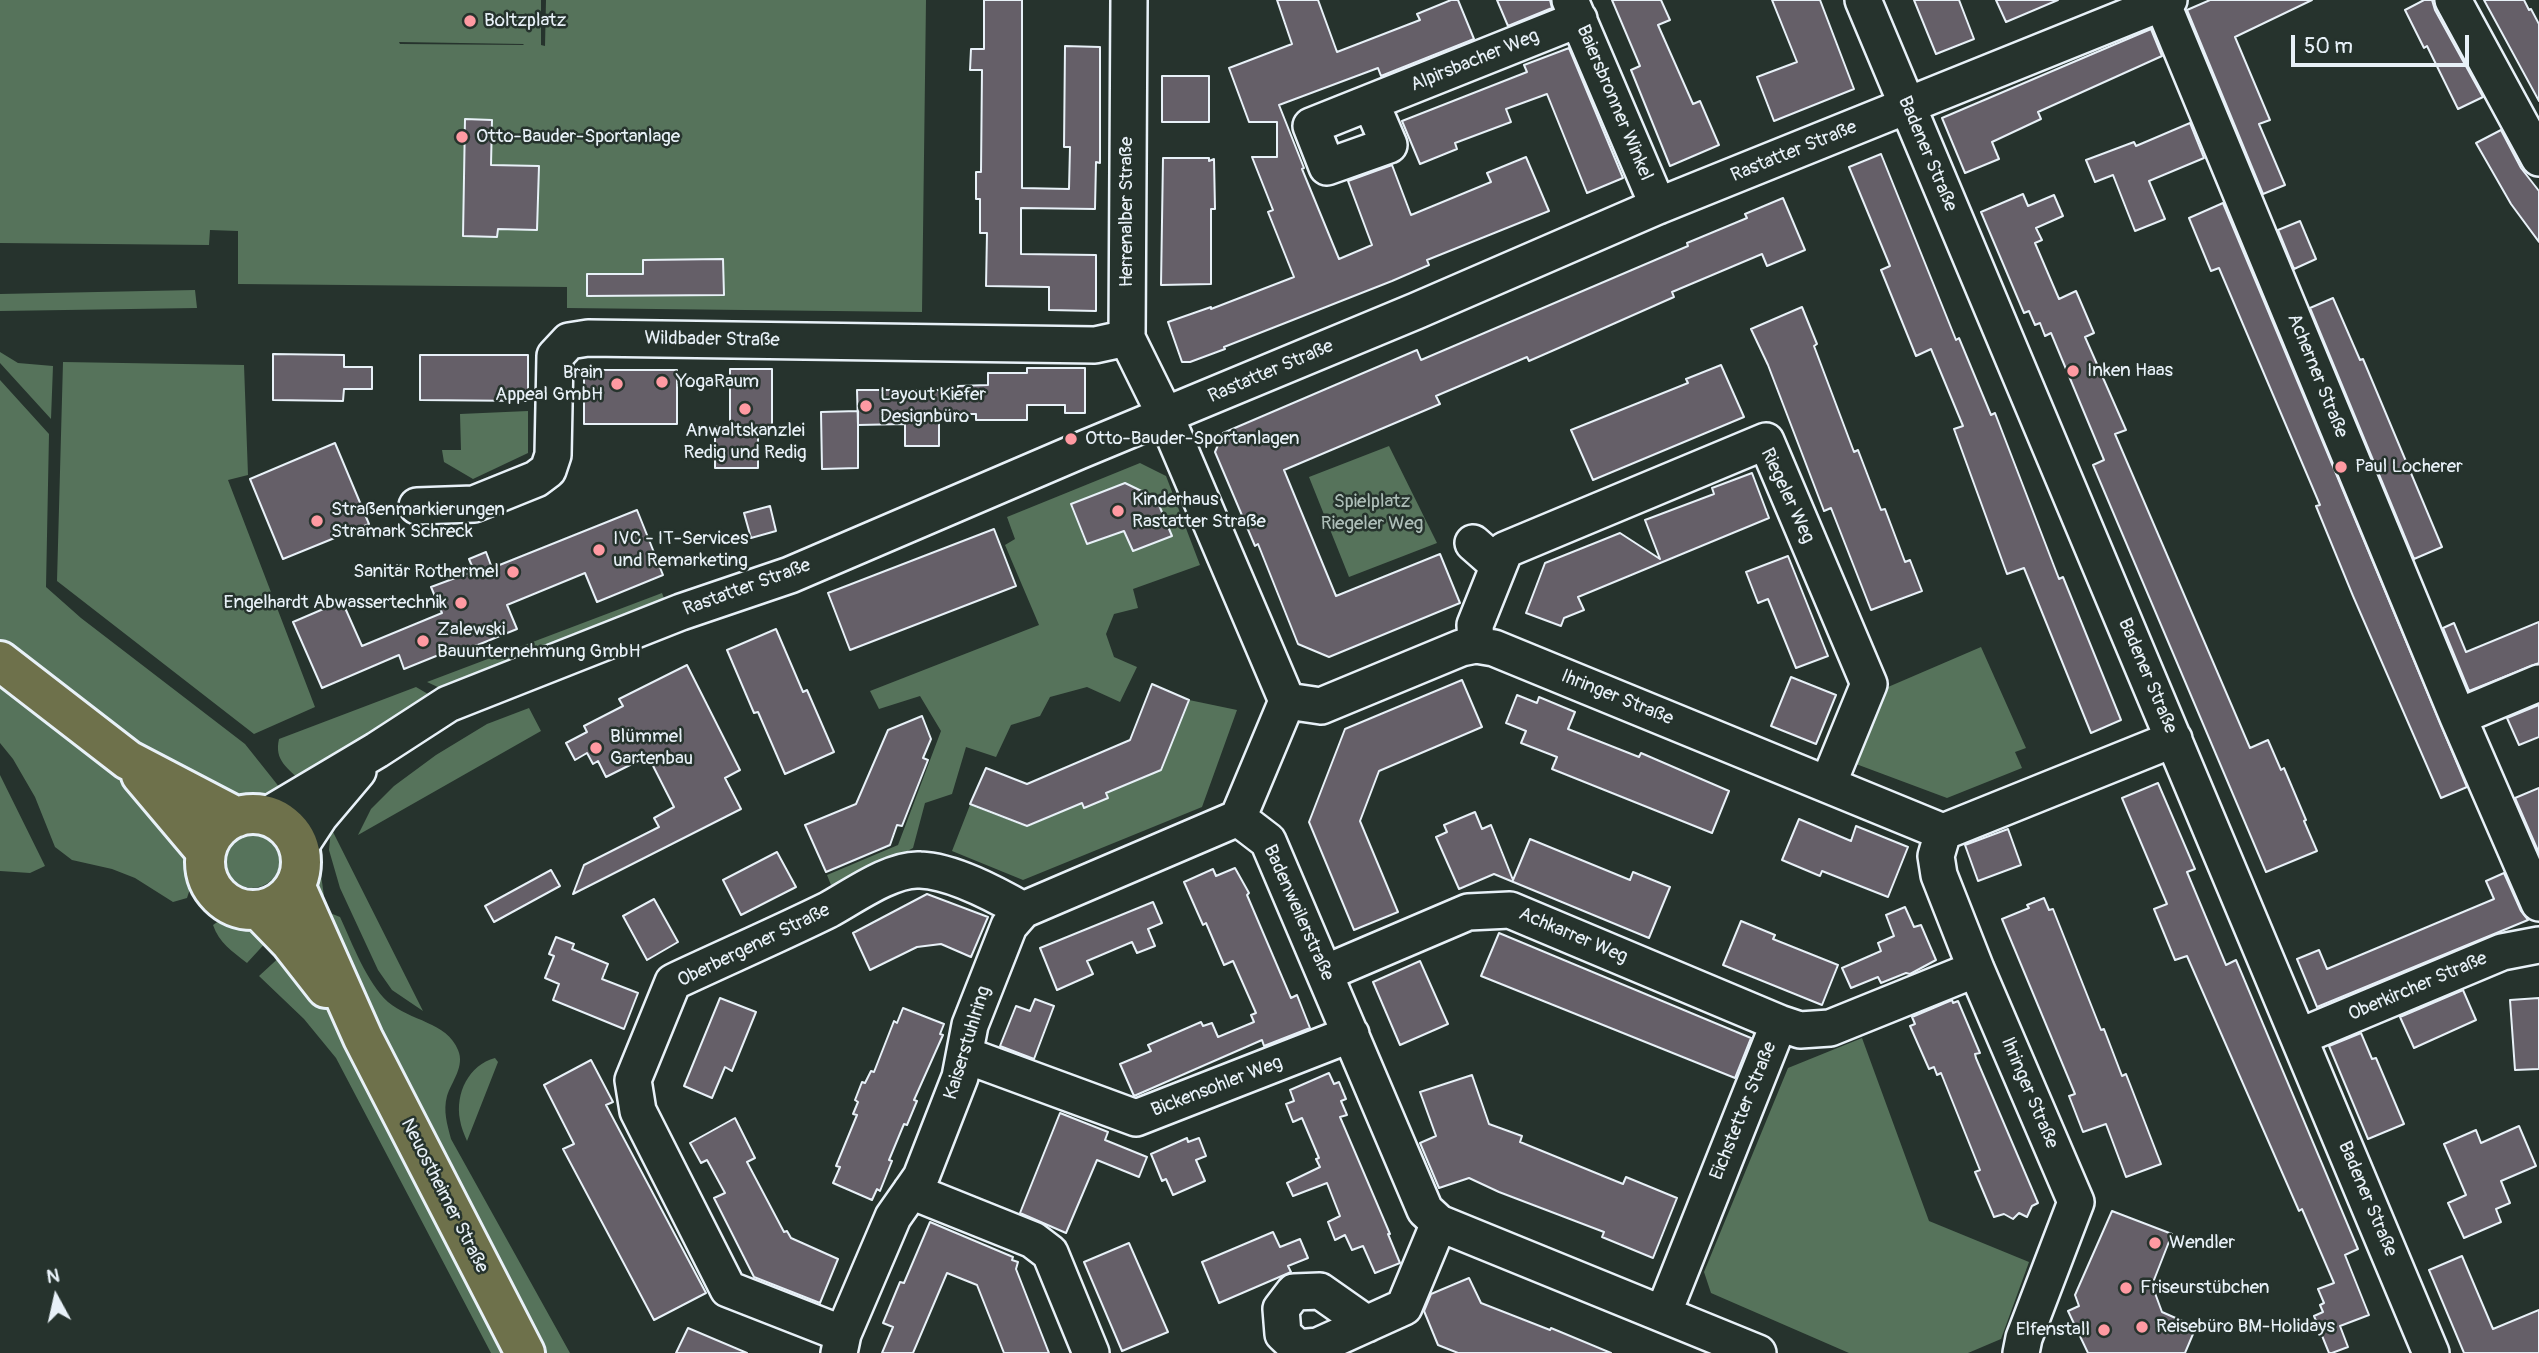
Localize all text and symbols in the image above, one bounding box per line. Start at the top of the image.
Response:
place label: Boltzplatz [484,10,566,32]
marker: Boltzplatz [462,13,478,29]
scale bar [2294,21,2472,65]
street label: Baiersbronner Winkel [1571,22,1657,184]
street label: Alpirsbacher Weg [1407,25,1543,97]
text: 50 m [2304,33,2353,60]
street label: Badener Straße [1892,93,1962,215]
street label: Rastatter Straße [1728,116,1860,188]
place label: Otto-Bauder-Sportanlage [476,126,680,148]
marker: Otto-Bauder-Sportanlage [454,129,470,145]
street label: Herrenalber Straße [1116,137,1138,287]
street label: Acherner Straße [2282,310,2352,442]
street label: Wildbader Straße [644,327,780,353]
street label: Rastatter Straße [1205,335,1337,409]
place label: Inken Haas [2087,360,2173,382]
place label: Brain Appeal GmbH [495,362,603,406]
marker: Inken Haas [2065,363,2081,379]
place label: YogaRaum [676,371,759,393]
marker: YogaRaum [654,374,670,390]
marker: Brain Appeal GmbH [609,376,625,392]
place label: Layout Kiefer Designbüro [880,384,986,428]
marker: Layout Kiefer Designbüro [858,398,874,414]
marker: Anwaltskanzlei Redig und Redig [737,401,753,417]
place label: Anwaltskanzlei Redig und Redig [683,420,807,464]
place label: Otto-Bauder-Sportanlagen [1085,428,1300,450]
marker: Otto-Bauder-Sportanlagen [1063,431,1079,447]
street label: Riegeler Weg [1755,445,1819,547]
place label: Paul Locherer [2355,456,2463,478]
marker: Paul Locherer [2333,459,2349,475]
place label: Kinderhaus Rastatter Straße [1132,489,1266,533]
park label: Spielplatz Riegeler Weg [1321,491,1423,535]
place label: Straßenmarkierungen Stramark Schreck [331,499,505,543]
marker: Kinderhaus Rastatter Straße [1110,503,1126,519]
marker: Straßenmarkierungen Stramark Schreck [309,513,325,529]
place label: IVC - IT-Services und Remarketing [613,528,748,572]
marker: IVC - IT-Services und Remarketing [591,542,607,558]
street label: Rastatter Straße [680,554,814,622]
place label: Sanitär Rothermel [353,561,499,583]
marker: Sanitär Rothermel [505,564,521,580]
place label: Engelhardt Abwassertechnik [224,592,447,614]
marker: Engelhardt Abwassertechnik [453,595,469,611]
street label: Badener Straße [2112,615,2182,737]
place label: Zalewski Bauunternehmung GmbH [437,619,640,663]
marker: Zalewski Bauunternehmung GmbH [415,633,431,649]
street label: Ihringer Straße [1558,665,1676,731]
place label: Blümmel Gartenbau [610,726,693,770]
marker: Blümmel Gartenbau [588,740,604,756]
street label: Badenweilerstraße [1258,841,1338,985]
street label: Oberbergener Straße [674,899,834,993]
street label: Achkarrer Weg [1515,903,1631,969]
street label: Oberkircher Straße [2345,947,2491,1027]
street label: Kaiserstuhlring [940,983,996,1103]
street label: Ihringer Straße [1995,1034,2063,1152]
street label: Eichstetter Straße [1706,1039,1782,1183]
street label: Bickensohler Weg [1148,1052,1286,1122]
street label: Neuostheimer Straße [395,1115,493,1277]
street label: Badener Straße [2332,1138,2402,1260]
place label: Wendler [2169,1232,2235,1254]
marker: Wendler [2147,1235,2163,1251]
north arrow [21,1262,91,1332]
text: N [45,1263,61,1289]
place label: Friseurstübchen [2140,1277,2269,1299]
marker: Friseurstübchen [2118,1280,2134,1296]
place label: Reisebüro BM-Holidays [2156,1316,2335,1338]
place label: Elfenstall [2016,1319,2090,1341]
marker: Reisebüro BM-Holidays [2134,1319,2150,1335]
marker: Elfenstall [2096,1322,2112,1338]

